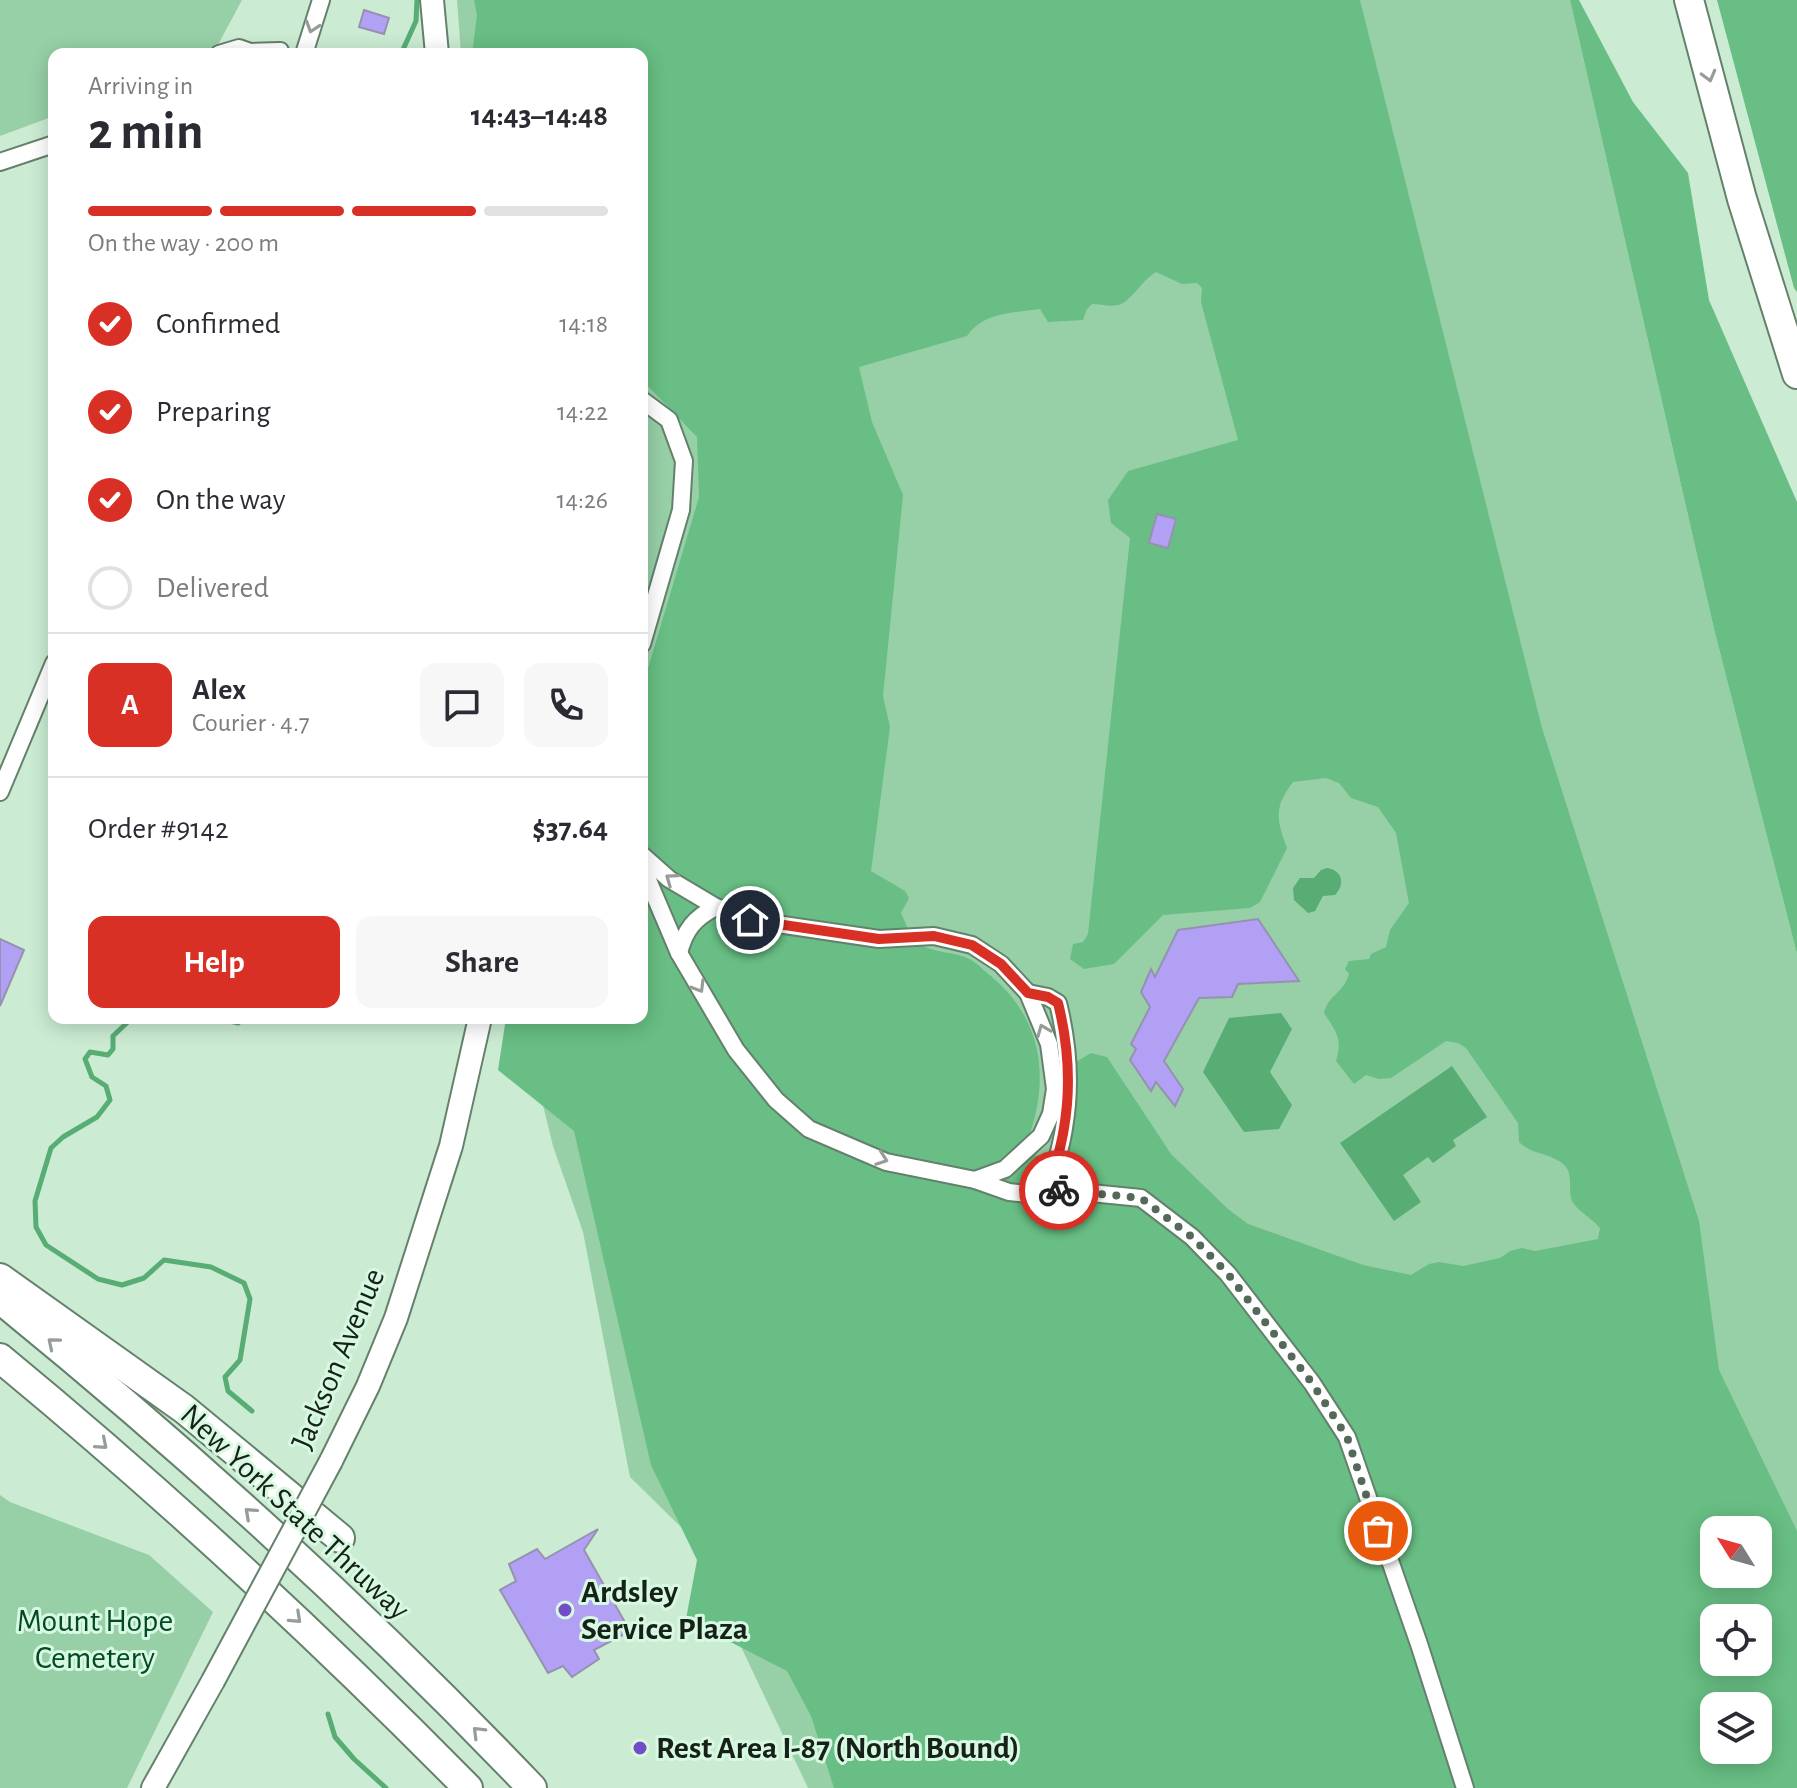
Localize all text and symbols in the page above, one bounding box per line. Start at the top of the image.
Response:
one-way arrow [305,20,321,33]
one-way arrow [1699,68,1716,82]
text: Arriving in [88,73,193,99]
text: 14:43–14:48 [471,101,608,131]
text: 2 min [88,106,203,158]
text: On the way · 200 m [88,230,279,256]
icon: check [88,302,132,346]
text: Confirmed [156,309,280,339]
text: 14:18 [559,311,608,337]
icon: check [88,390,132,434]
text: Preparing [156,397,271,427]
text: 14:22 [557,399,608,425]
icon: check [88,478,132,522]
text: On the way [156,485,285,515]
text: 14:26 [557,487,608,513]
text: Delivered [156,573,269,603]
button: chat [420,663,504,747]
button: phone [524,663,608,747]
text: Alex [192,675,246,705]
text: A [121,690,139,720]
text: Courier · 4.7 [192,710,310,736]
text: Order #9142 [88,814,229,844]
text: $37.64 [532,814,608,844]
one-way arrow [666,874,680,889]
pin [716,886,784,954]
icon: home [728,898,772,942]
button: Help [88,916,340,1008]
button: Share [356,916,608,1008]
one-way arrow [689,978,705,993]
one-way arrow [1036,1024,1053,1038]
one-way arrow [874,1149,888,1166]
courier [1019,1150,1099,1230]
icon: bike [1037,1168,1081,1212]
street label: Jackson Avenue [286,1264,390,1454]
one-way arrow [48,1338,63,1353]
street label: New York State Thruway [174,1398,416,1626]
one-way arrow [93,1435,108,1449]
pin [1344,1497,1412,1565]
one-way arrow [244,1509,259,1523]
icon: bag [1356,1509,1400,1553]
north arrow [1700,1516,1772,1588]
map controls [1700,1516,1772,1764]
place label: Ardsley Service Plaza [581,1576,748,1645]
marker: Ardsley Service Plaza [556,1601,574,1619]
button: locate [1700,1604,1772,1676]
park label: Mount Hope Cemetery [17,1605,173,1674]
one-way arrow [286,1609,301,1623]
button: layers [1700,1692,1772,1764]
one-way arrow [472,1727,487,1741]
place label: Rest Area I-87 (North Bound) [656,1732,1020,1764]
marker: Rest Area I-87 (North Bound) [631,1739,649,1757]

